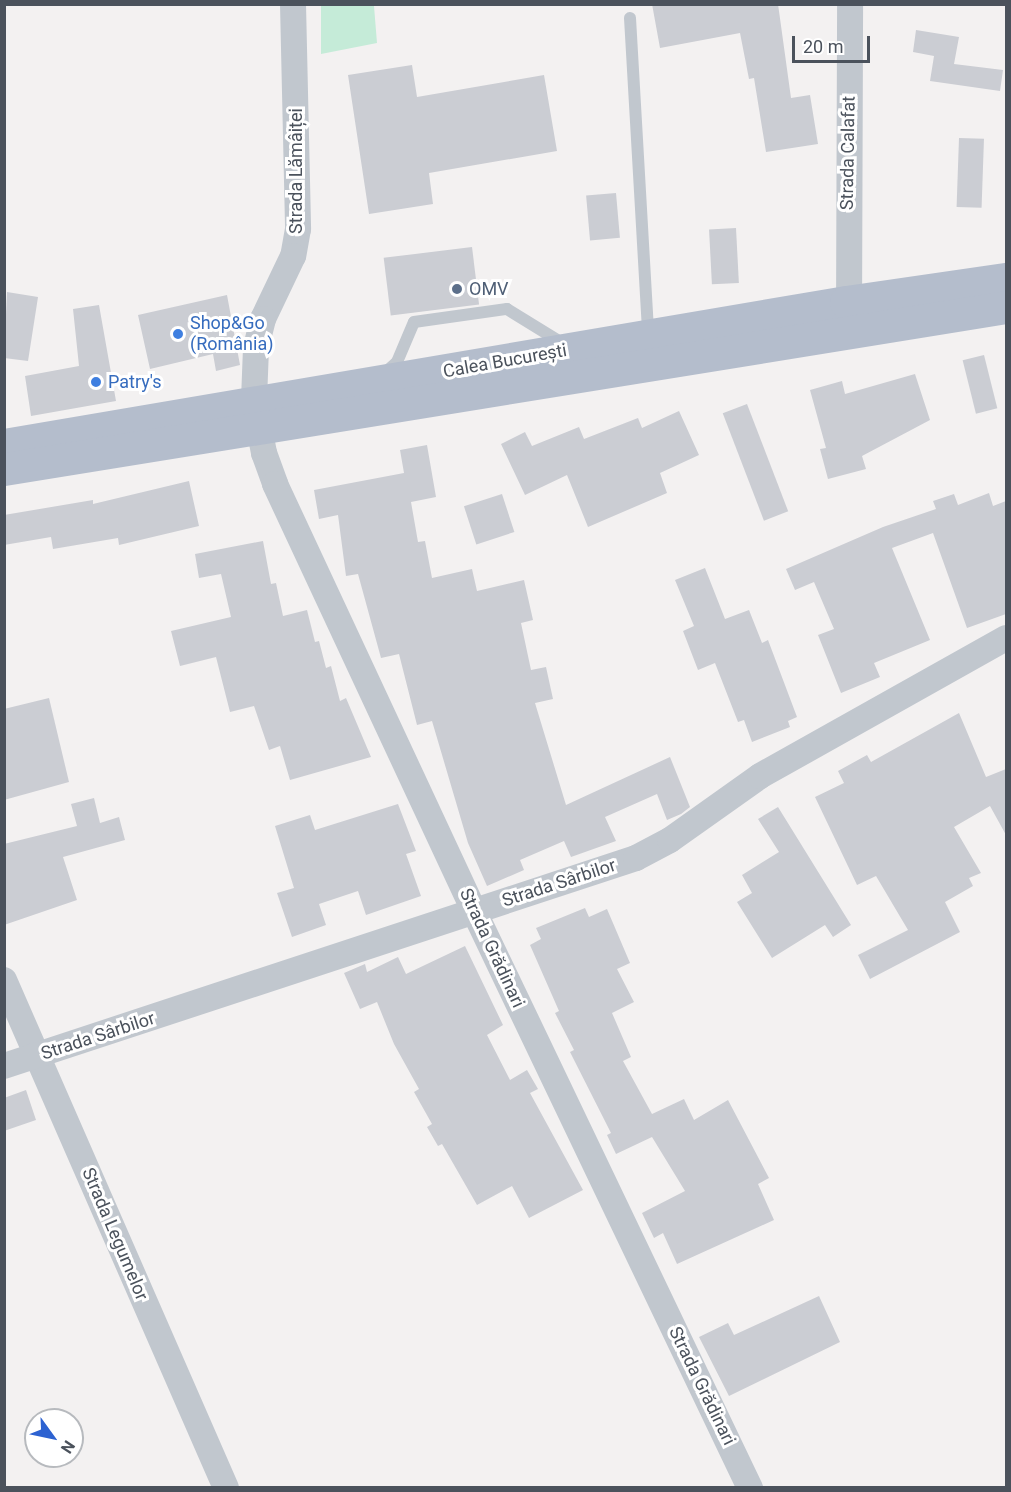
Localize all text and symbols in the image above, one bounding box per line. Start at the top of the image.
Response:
scale bar [795,24,873,62]
text: 20 m [803,36,843,57]
street label: Strada Calafat [836,96,860,210]
street label: Strada Lămâiței [285,108,307,234]
place label: OMV [469,278,509,300]
marker: OMV [450,282,464,296]
place label: Shop&Go (România) [190,313,273,356]
marker: Shop&Go (România) [171,327,185,341]
street label: Calea București [441,339,569,383]
place label: Patry's [108,371,162,393]
marker: Patry's [89,375,103,389]
street label: Strada Sârbilor [499,854,619,912]
street label: Strada Grădinari [455,885,529,1011]
street label: Strada Sârbilor [38,1007,158,1065]
street label: Strada Legumelor [77,1164,153,1304]
street label: Strada Grădinari [664,1323,740,1449]
north arrow [24,1408,84,1468]
text: N [57,1437,79,1457]

